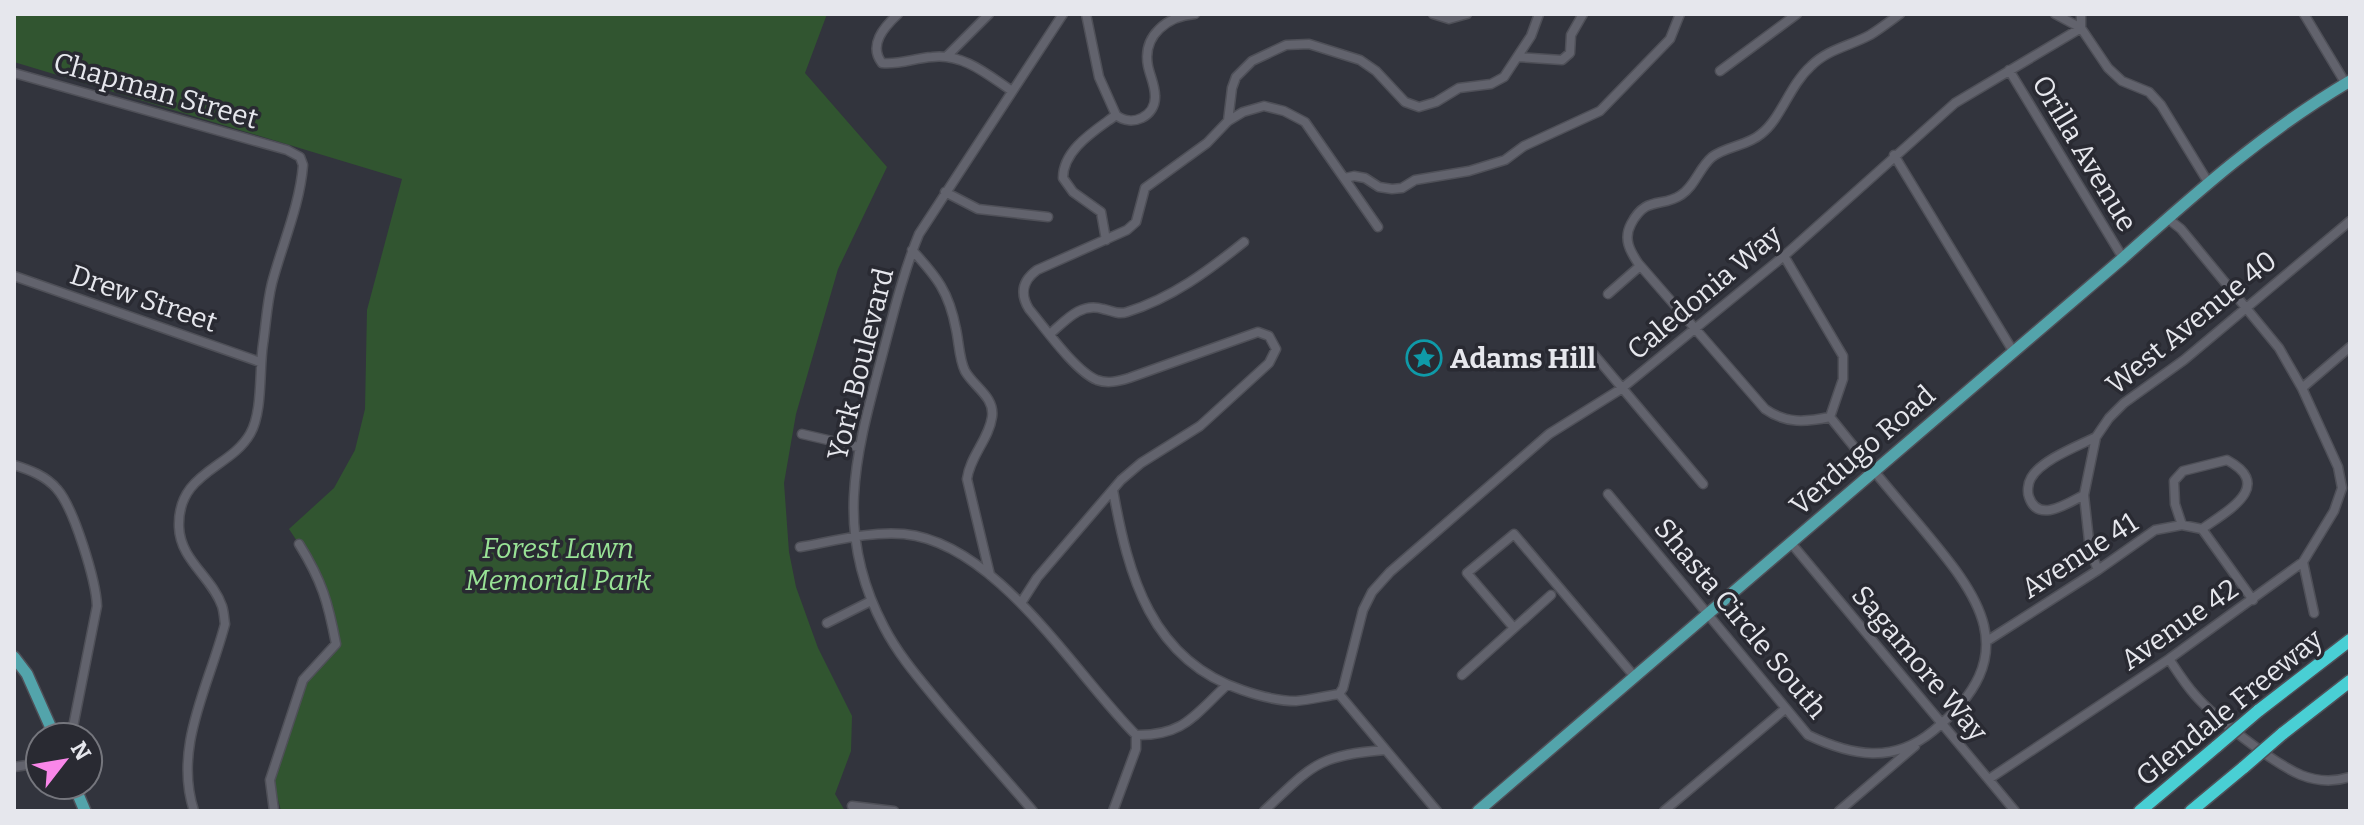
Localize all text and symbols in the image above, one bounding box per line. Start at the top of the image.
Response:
street label: Chapman Street [50,46,262,135]
street label: Orilla Avenue [2025,69,2144,237]
street label: Caledonia Way [1621,218,1788,366]
street label: West Avenue 40 [2100,244,2283,401]
street label: Drew Street [66,258,222,339]
street label: York Boulevard [821,264,900,464]
place icon: Adams Hill [1405,339,1443,377]
place label: Adams Hill [1450,342,1596,375]
street label: Verdugo Road [1783,378,1942,522]
street label: Avenue 41 [2015,505,2144,605]
street label: Shasta Circle South [1647,512,1834,725]
park label: Forest Lawn Memorial Park [465,532,652,597]
street label: Avenue 42 [2114,572,2244,677]
street label: Sagamore Way [1845,579,1994,748]
street label: Glendale Freeway [2129,622,2329,793]
north arrow [24,721,104,801]
text: N [65,737,97,765]

